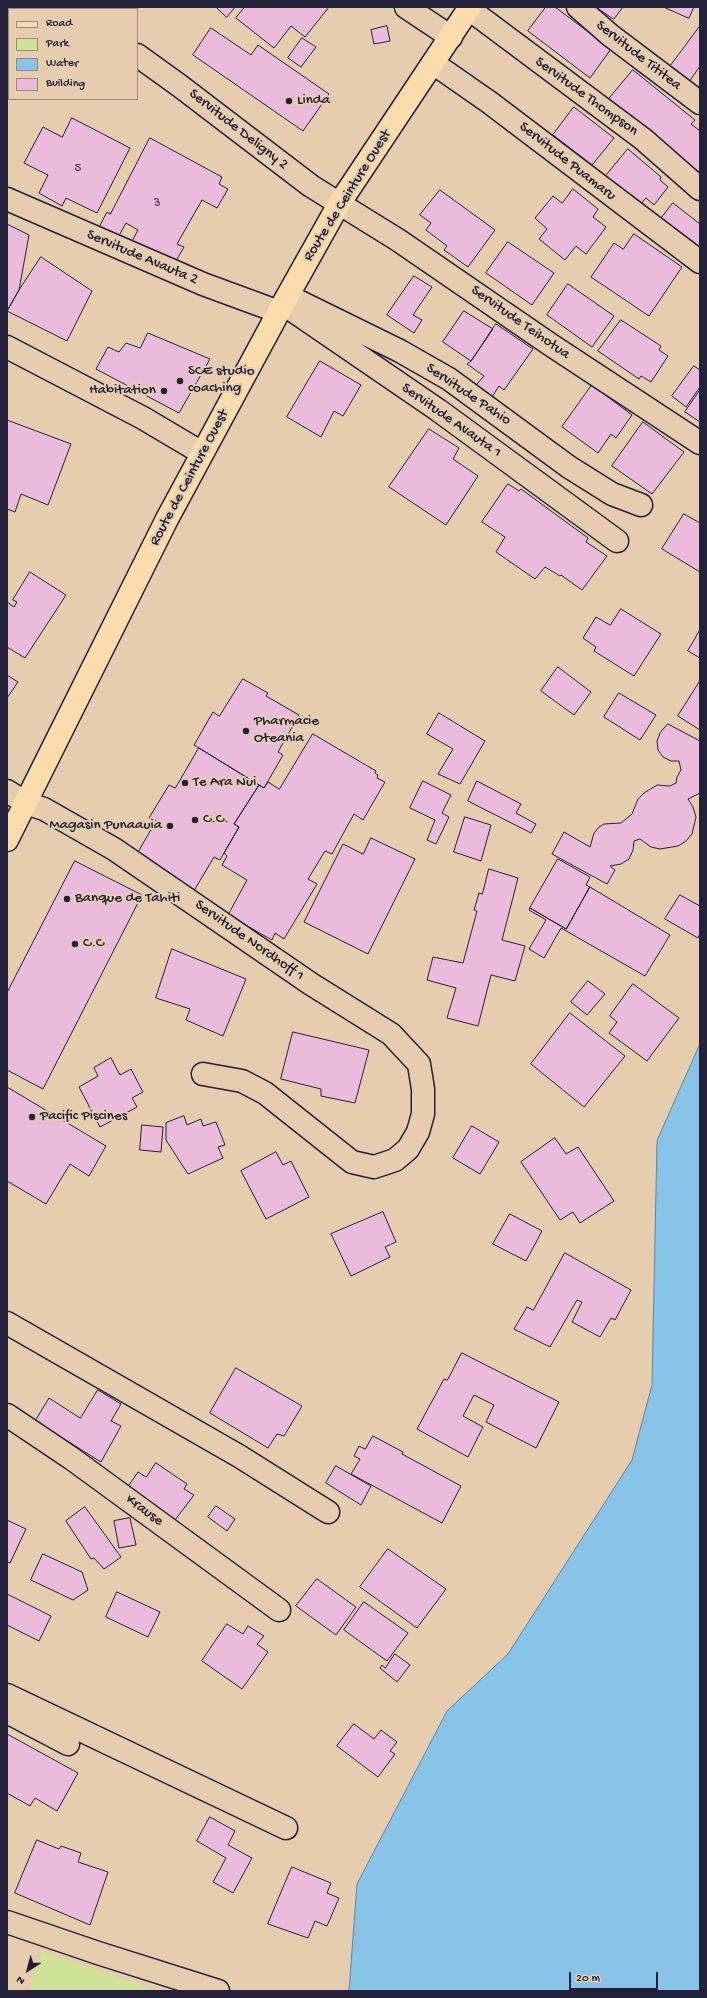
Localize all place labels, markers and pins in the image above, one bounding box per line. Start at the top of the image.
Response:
place label: Linda [297,92,330,110]
marker: Linda [284,96,294,106]
place label: SCE studio coaching [188,363,254,398]
marker: SCE studio coaching [175,376,185,386]
place label: Habitation [89,382,156,400]
marker: Habitation [159,386,169,396]
place label: Pharmacie Oteania [254,713,319,748]
marker: Pharmacie Oteania [241,726,251,736]
place label: Te Ara Nui [193,774,256,792]
marker: Te Ara Nui [180,778,190,788]
place label: C.C. [203,811,229,829]
marker: C.C. [190,815,200,825]
place label: Magasin Punaauia [49,817,162,835]
marker: Magasin Punaauia [165,821,175,831]
place label: Banque de Tahiti [75,890,180,908]
marker: Banque de Tahiti [62,894,72,904]
place label: C.C [83,935,104,953]
marker: C.C [70,939,80,949]
place label: Pacific Piscines [40,1108,127,1126]
marker: Pacific Piscines [27,1112,37,1122]

